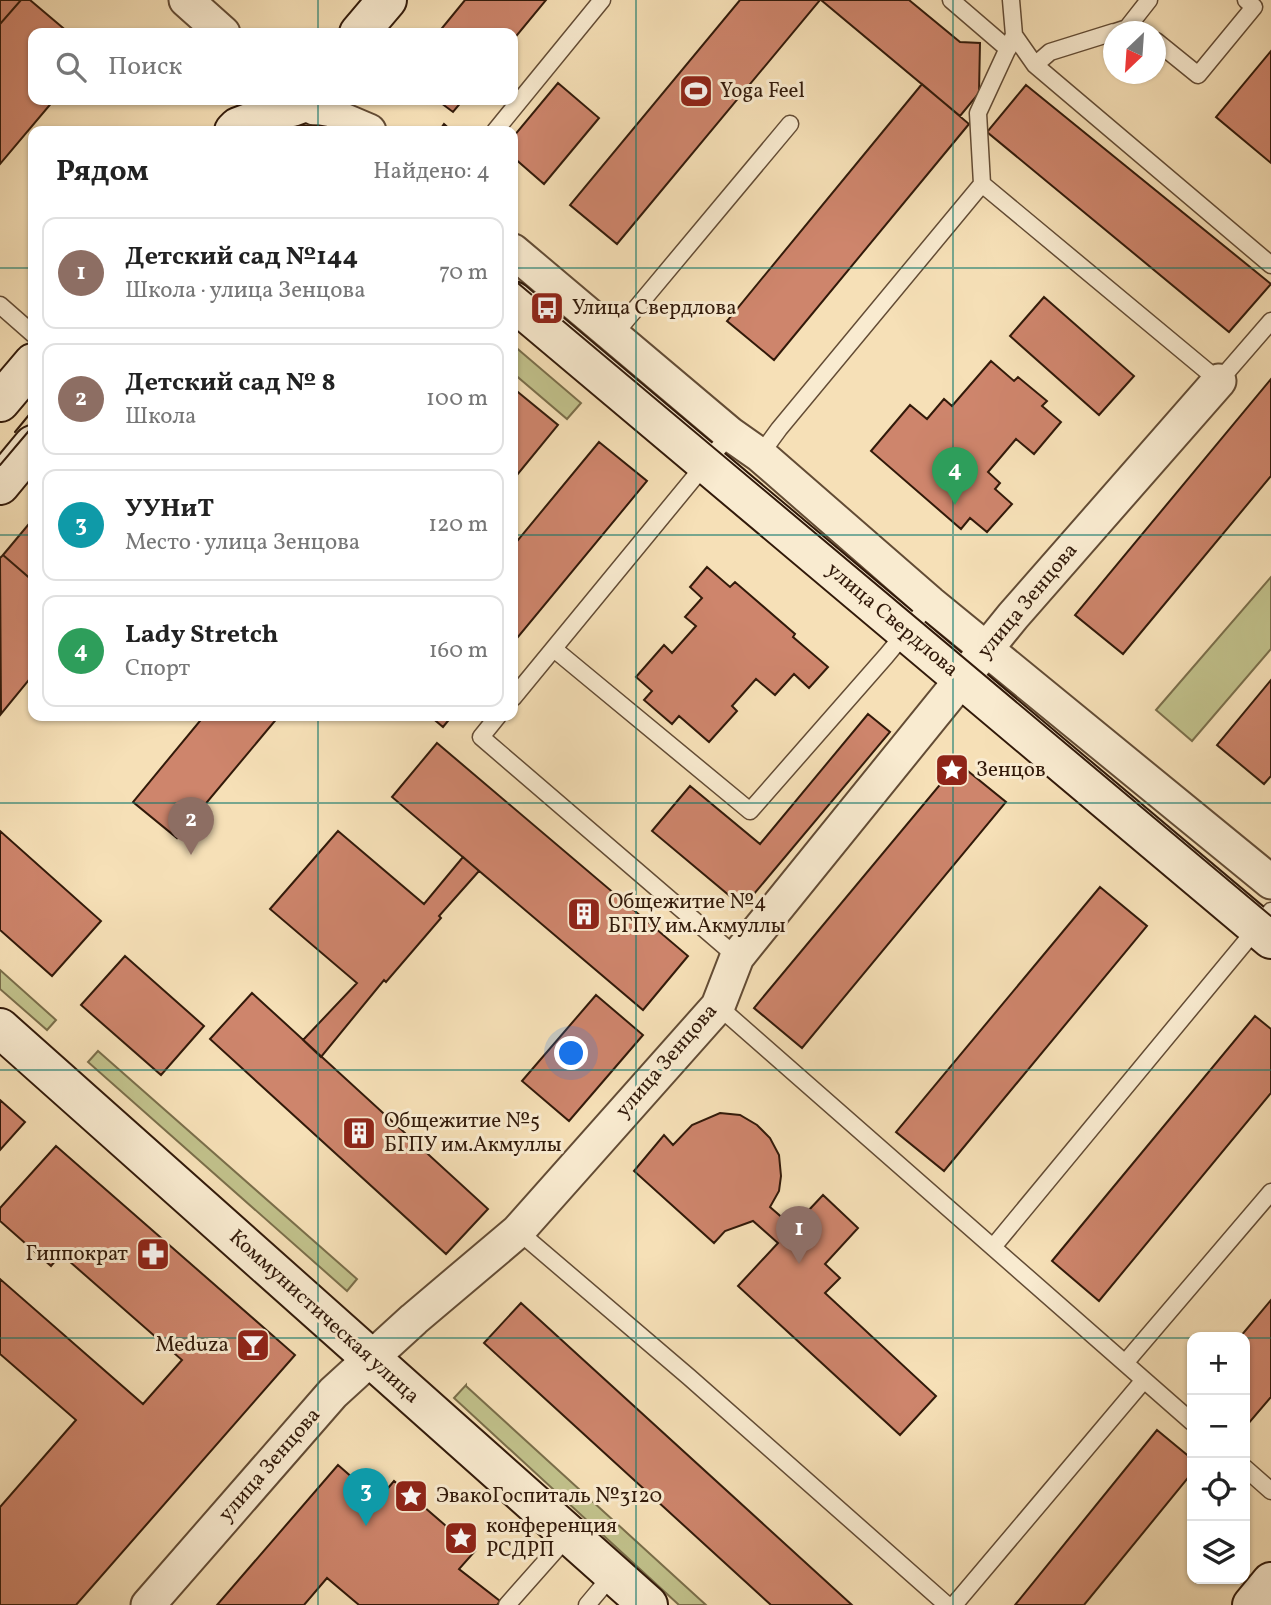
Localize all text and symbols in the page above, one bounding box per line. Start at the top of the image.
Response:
north arrow [1103,21,1166,84]
search box [28,28,518,105]
icon: search [52,48,90,86]
text: Поиск [108,49,182,85]
sports icon: Yoga Feel [677,72,715,110]
place label: Yoga Feel [720,77,805,106]
text: Рядом [56,151,149,193]
text: Найдено: 4 [373,156,490,188]
text: Детский сад №144 [125,239,358,275]
text: 1 [76,257,86,289]
text: 70 m [439,257,488,289]
text: Школа · улица Зенцова [125,275,366,307]
bus stop icon: Улица Свердлова [528,289,566,327]
place label: Улица Свердлова [572,294,737,323]
text: Детский сад № 8 [125,365,336,401]
text: 2 [75,383,87,415]
text: 100 m [426,383,488,415]
text: Школа [125,401,196,433]
pin: 4 [932,447,978,505]
text: УУНиТ [125,491,214,527]
text: 3 [75,509,87,541]
text: 120 m [428,509,488,541]
text: Место · улица Зенцова [125,527,360,559]
street label: улица Зенцова [971,537,1085,665]
street label: улица Свердлова [820,556,964,684]
text: Lady Stretch [125,617,278,653]
text: 4 [74,635,88,667]
text: 160 m [429,635,488,667]
text: Спорт [125,653,190,685]
place icon: Зенцов [933,751,971,789]
place label: Зенцов [976,756,1046,785]
pin: 2 [168,797,214,855]
place label: Общежитие №4 БГПУ им.Акмуллы [608,888,786,941]
building icon: Общежитие №4 БГПУ им.Акмуллы [565,895,603,933]
street label: улица Зенцова [609,998,725,1124]
your location [554,1036,588,1070]
place label: Общежитие №5 БГПУ им.Акмуллы [384,1107,562,1160]
building icon: Общежитие №5 БГПУ им.Акмуллы [340,1114,378,1152]
pin: 1 [776,1206,822,1264]
street label: Коммунистическая улица [222,1223,426,1411]
pharmacy icon: Гиппократ [134,1235,172,1273]
place label: Гиппократ [25,1240,128,1269]
bar icon: Meduza [234,1326,272,1364]
place label: Meduza [155,1331,229,1360]
map controls [1187,1332,1250,1584]
button: + [1187,1332,1250,1395]
button: − [1187,1395,1250,1458]
street label: улица Зенцова [212,1402,328,1528]
button: locate [1187,1458,1250,1521]
pin: 3 [343,1468,389,1526]
place icon: ЭвакоГоспиталь №3120 [392,1477,430,1515]
place label: ЭвакоГоспиталь №3120 [436,1482,662,1511]
place label: конференция РСДРП [486,1512,617,1565]
place icon: конференция РСДРП [442,1519,480,1557]
button: layers [1187,1521,1250,1584]

